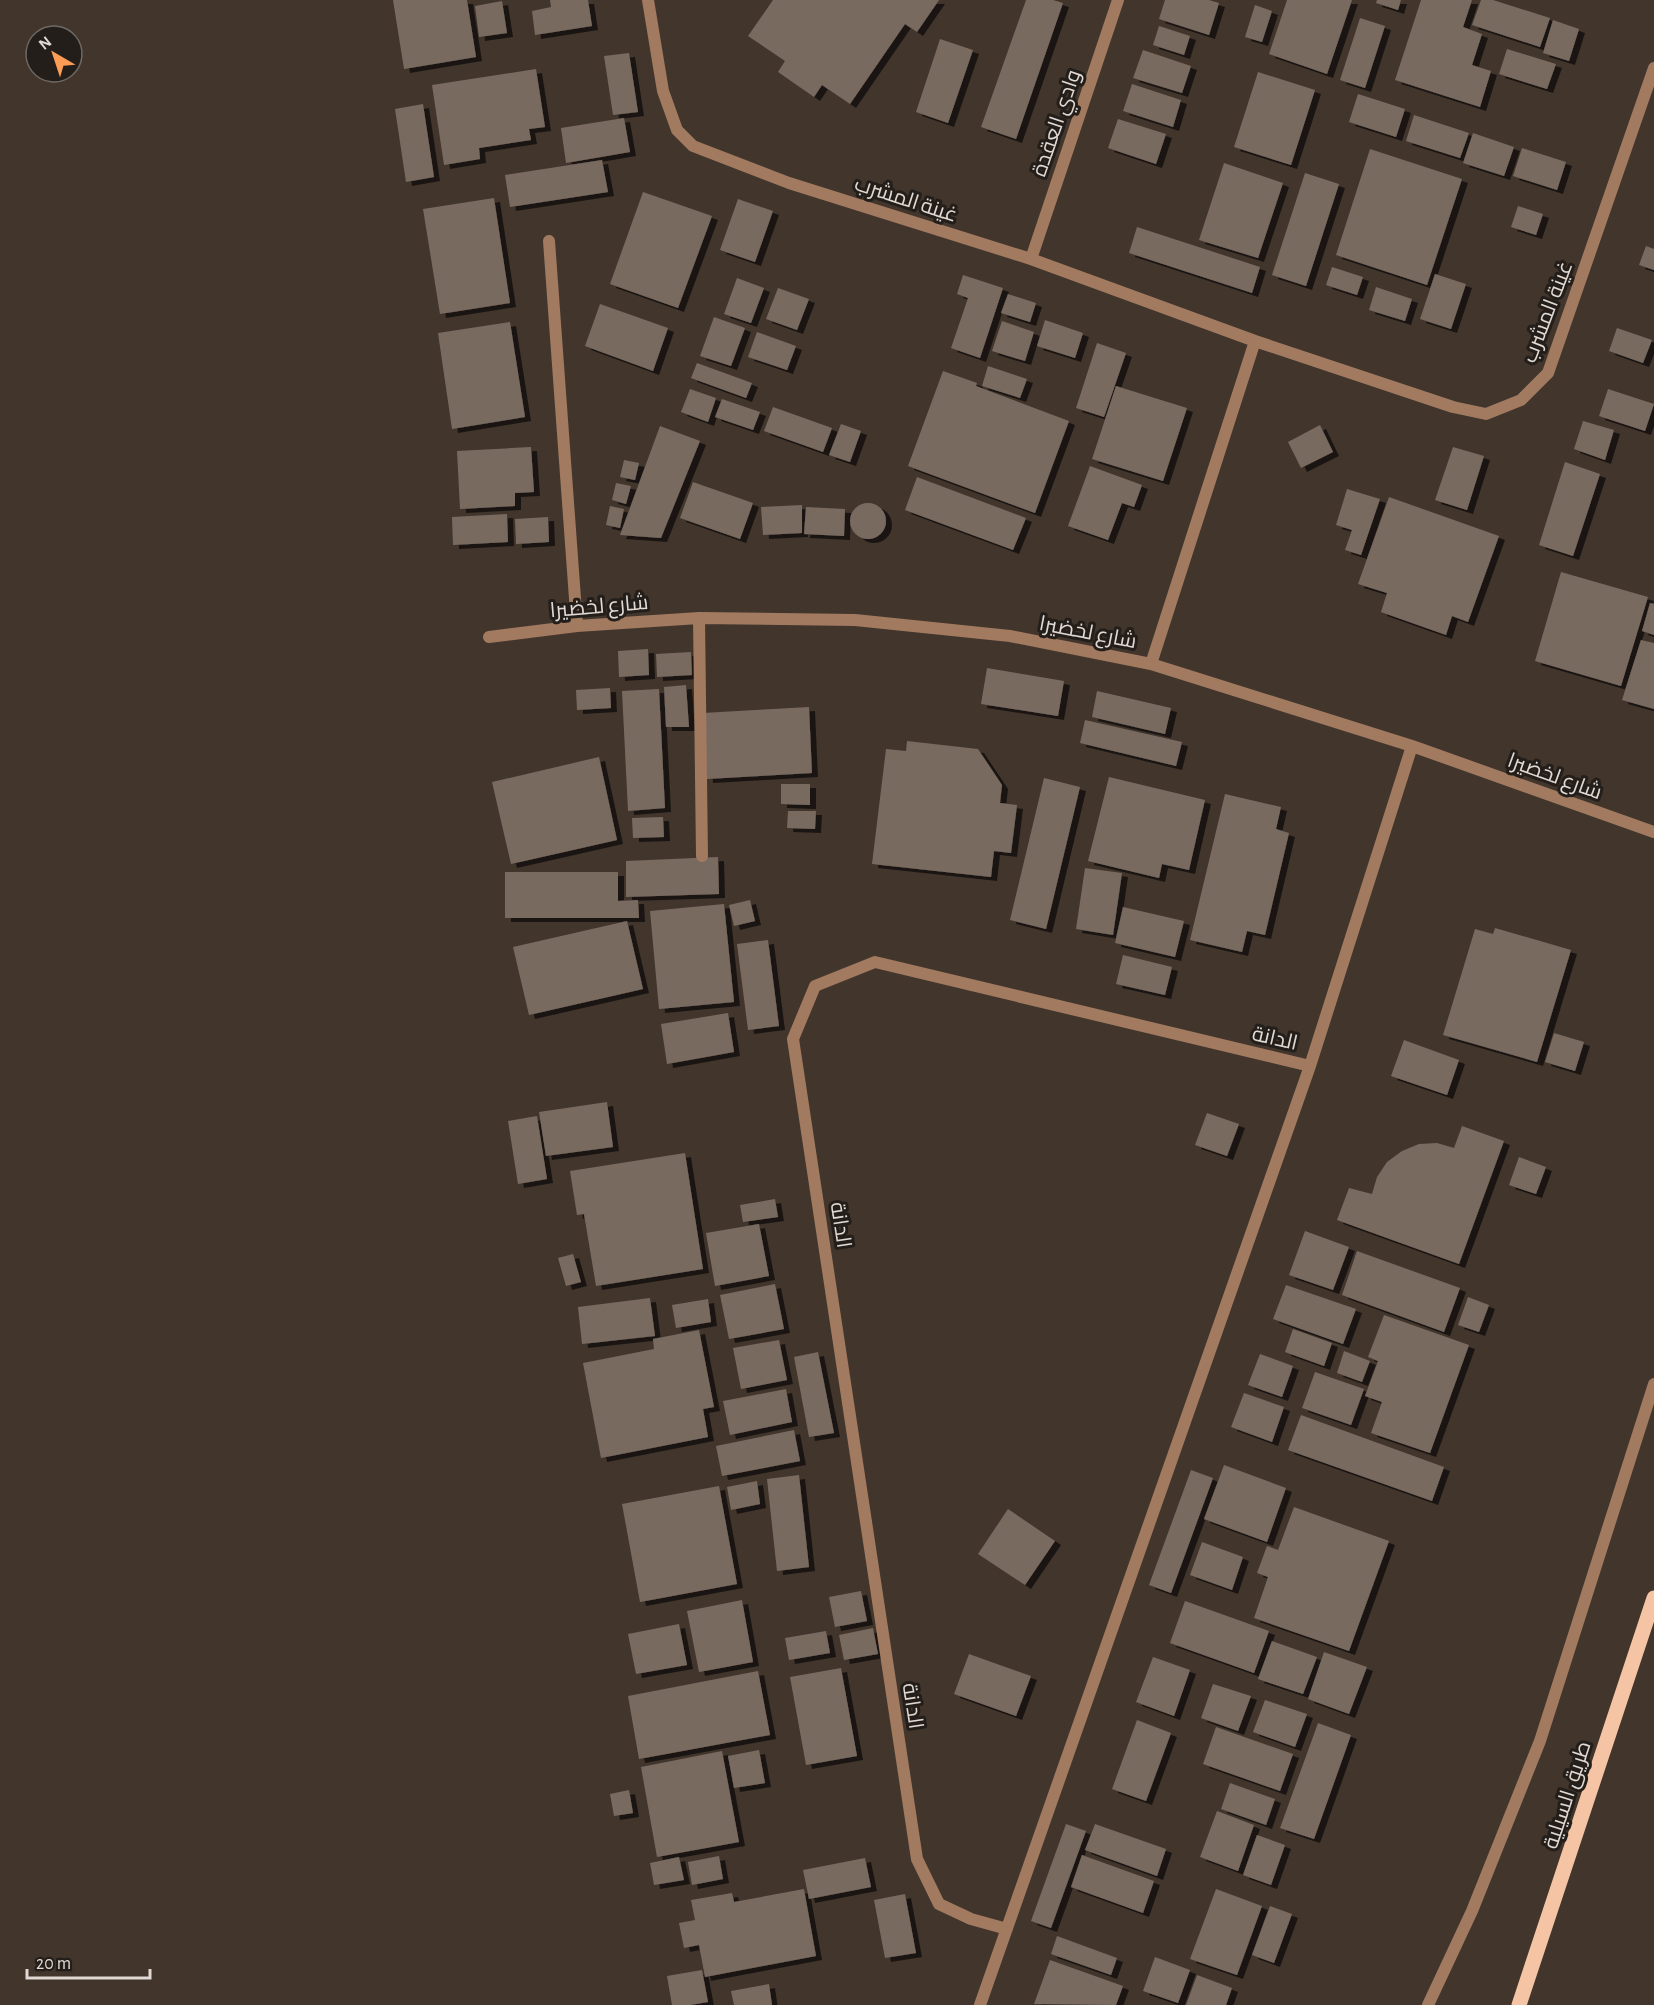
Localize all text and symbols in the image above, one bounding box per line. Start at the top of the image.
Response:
north arrow [24,24,84,84]
text: N [36,33,55,53]
street label: وادي العقدة [1028,67,1089,181]
street label: غينة المشرب [852,173,960,227]
street label: غينة المشرب [1519,259,1577,366]
street label: شارع لخضيرا [549,592,649,624]
street label: شارع لخضيرا [1037,613,1138,655]
street label: شارع لخضيرا [1504,750,1605,806]
street label: الدانة [1250,1023,1300,1054]
street label: الدانة [827,1201,854,1249]
street label: الدانة [899,1682,926,1730]
street label: طريق السيلية [1540,1739,1597,1852]
scale bar [27,1942,150,1980]
text: 20 m [36,1955,71,1973]

